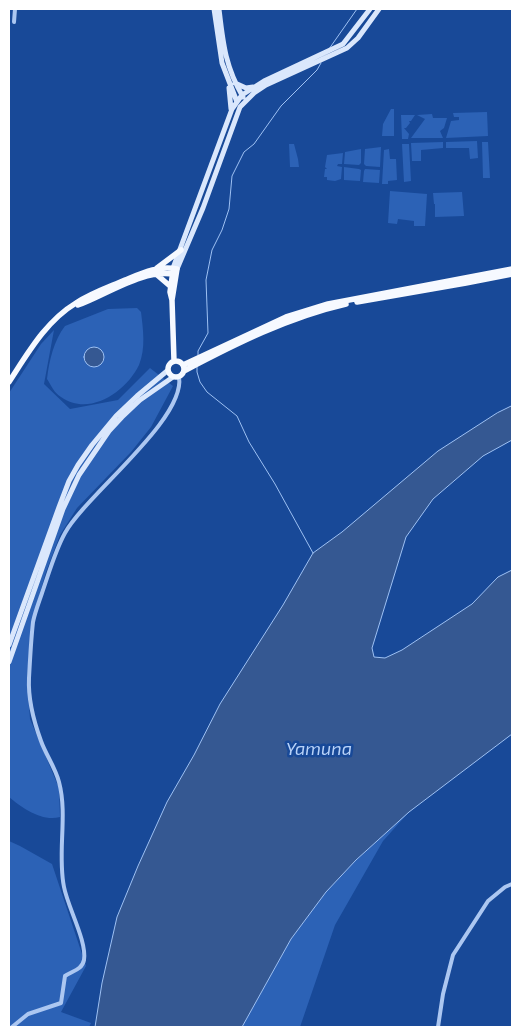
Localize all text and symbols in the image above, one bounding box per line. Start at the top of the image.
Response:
water label: Yamuna [286,738,352,760]

